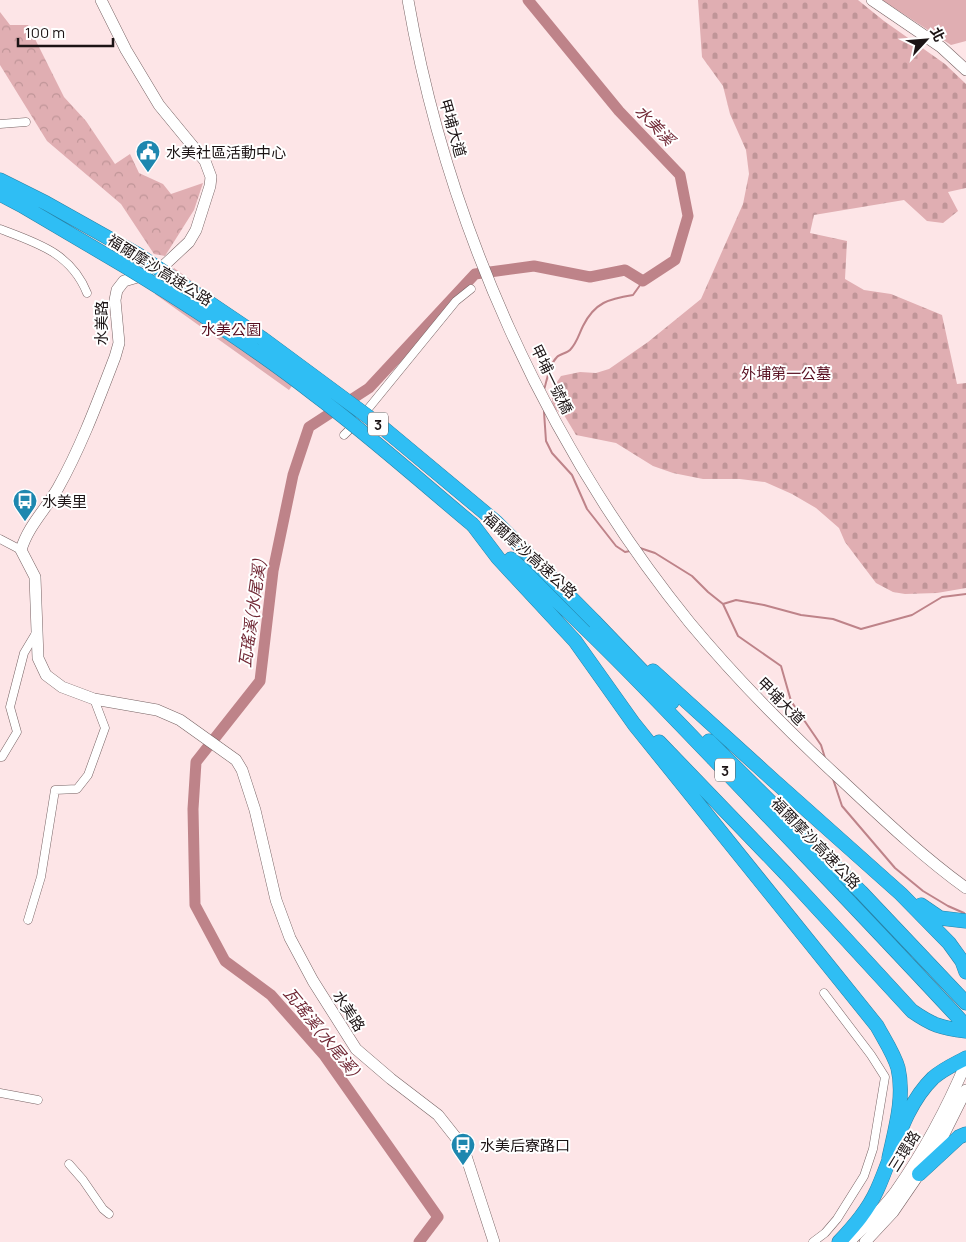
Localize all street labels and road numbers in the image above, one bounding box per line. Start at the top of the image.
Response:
street label: 甲埔大道 [435,96,471,160]
street label: 福爾摩沙高速公路 [104,229,216,311]
street label: 水美路 [91,300,112,346]
street label: 甲埔一號橋 [526,341,578,417]
road number: 3 [368,412,388,436]
street label: 福爾摩沙高速公路 [478,507,582,603]
street label: 甲埔大道 [752,672,810,730]
road number: 3 [715,758,735,782]
street label: 福爾摩沙高速公路 [767,793,865,893]
street label: 水美路 [328,986,370,1036]
street label: 三環路 [883,1126,925,1176]

